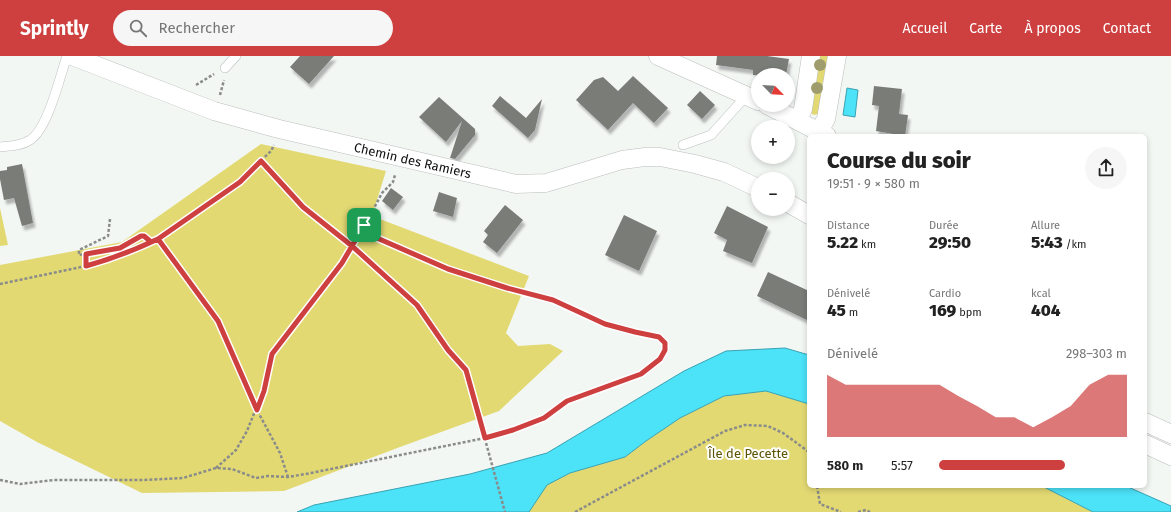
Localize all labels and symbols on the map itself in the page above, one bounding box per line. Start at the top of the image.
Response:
north arrow [751,68,795,112]
street label: Chemin des Ramiers [353,140,473,181]
pin [347,208,381,242]
park label: Île de Pecette [707,446,788,461]

